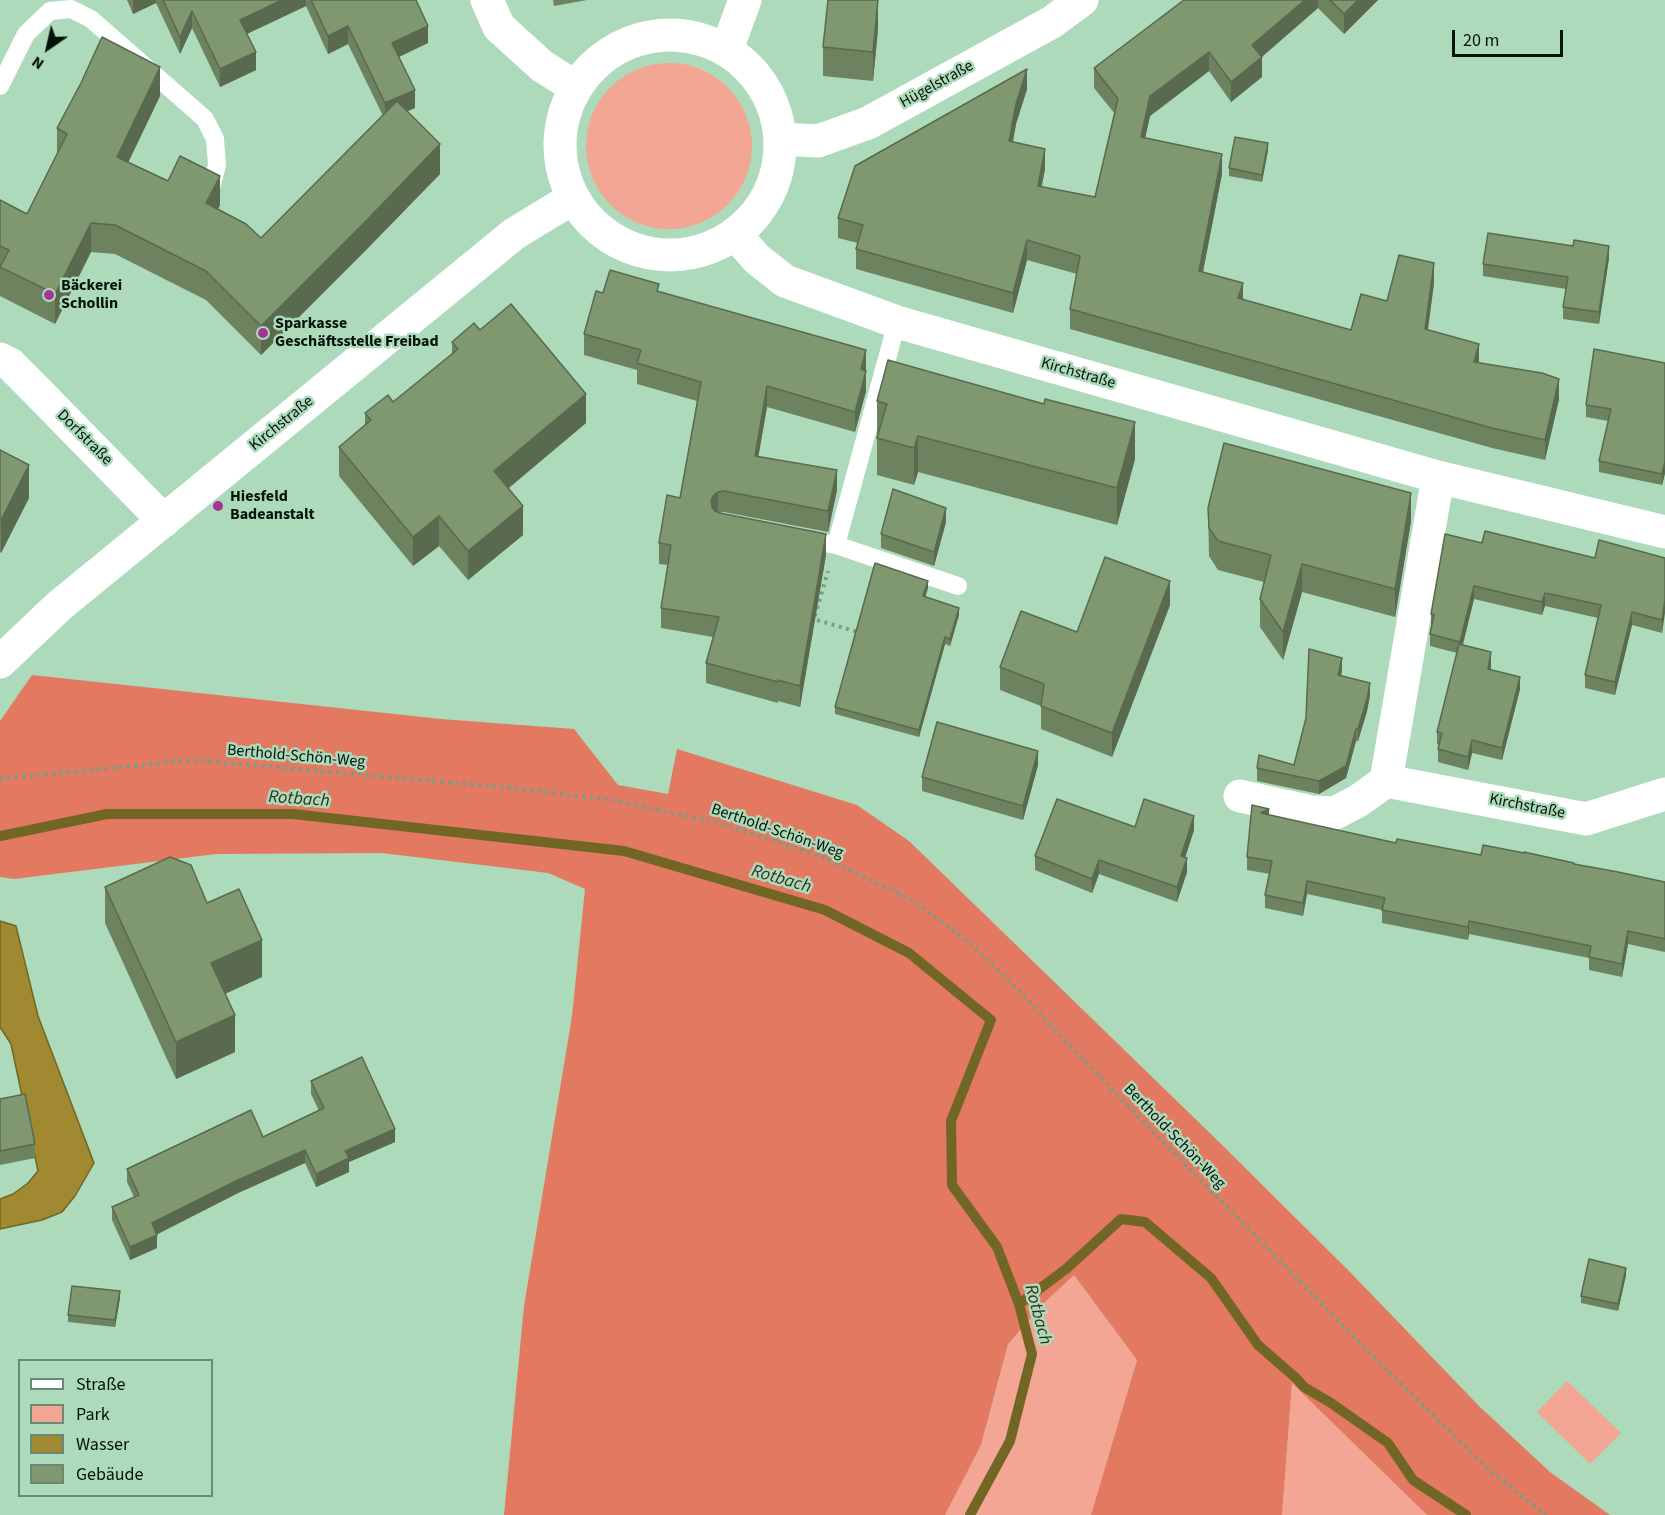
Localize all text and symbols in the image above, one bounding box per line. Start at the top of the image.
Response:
north arrow [18,18,78,78]
scale bar [1455,18,1566,56]
text: 20 m [1463,28,1499,53]
text: N [27,51,49,75]
street label: Hügelstraße [897,57,977,113]
place label: Bäckerei Schollin [61,276,122,314]
marker: Bäckerei Schollin [42,288,56,302]
place label: Sparkasse Geschäftsstelle Freibad [275,314,439,352]
marker: Sparkasse Geschäftsstelle Freibad [256,326,270,340]
street label: Kirchstraße [1038,354,1118,394]
street label: Kirchstraße [246,392,318,456]
street label: Dorfstraße [52,406,116,470]
place label: Hiesfeld Badeanstalt [230,487,315,525]
marker: Hiesfeld Badeanstalt [211,499,225,513]
street label: Berthold-Schön-Weg [226,741,366,773]
water label: Rotbach [268,787,330,813]
street label: Kirchstraße [1487,790,1567,824]
street label: Berthold-Schön-Weg [708,800,846,864]
water label: Rotbach [748,861,814,899]
street label: Berthold-Schön-Weg [1119,1081,1229,1193]
water label: Rotbach [1019,1283,1055,1347]
legend [18,1359,213,1497]
text: Straße [76,1372,125,1397]
text: Park [76,1402,110,1427]
text: Wasser [76,1432,129,1457]
text: Gebäude [76,1462,144,1487]

